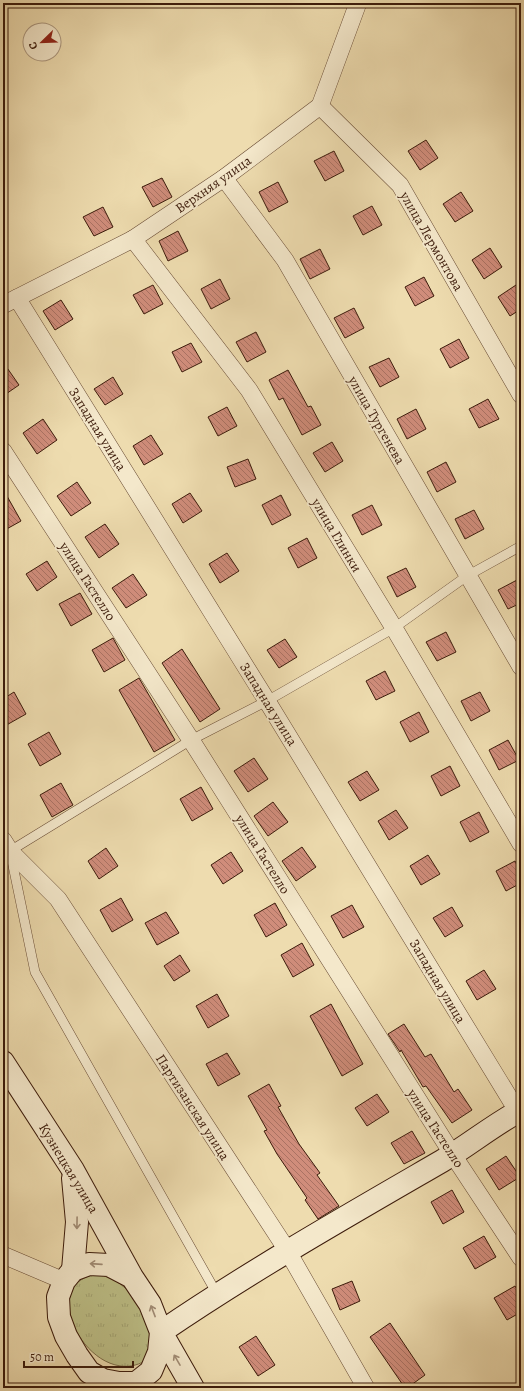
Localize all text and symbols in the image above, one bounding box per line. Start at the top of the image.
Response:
north arrow [22,22,62,62]
text: С [25,39,41,52]
street label: Верхняя улица [171,151,256,218]
street label: улица Лермонтова [395,187,468,295]
street label: улица Тургенева [343,372,410,468]
street label: Западная улица [64,384,131,475]
street label: улица Глинки [306,494,366,576]
street label: улица Гастелло [54,537,120,624]
street label: Западная улица [235,659,302,750]
street label: улица Гастелло [230,810,295,898]
street label: Западная улица [405,936,470,1027]
street label: Партизанская улица [151,1050,234,1165]
street label: улица Гастелло [402,1084,468,1171]
street label: Кузнецкая улица [34,1120,103,1217]
one-way arrow [73,1216,80,1229]
one-way arrow [90,1261,103,1268]
one-way arrow [148,1305,156,1317]
scale bar [24,1343,133,1369]
text: 50 m [30,1349,54,1365]
one-way arrow [172,1354,180,1366]

